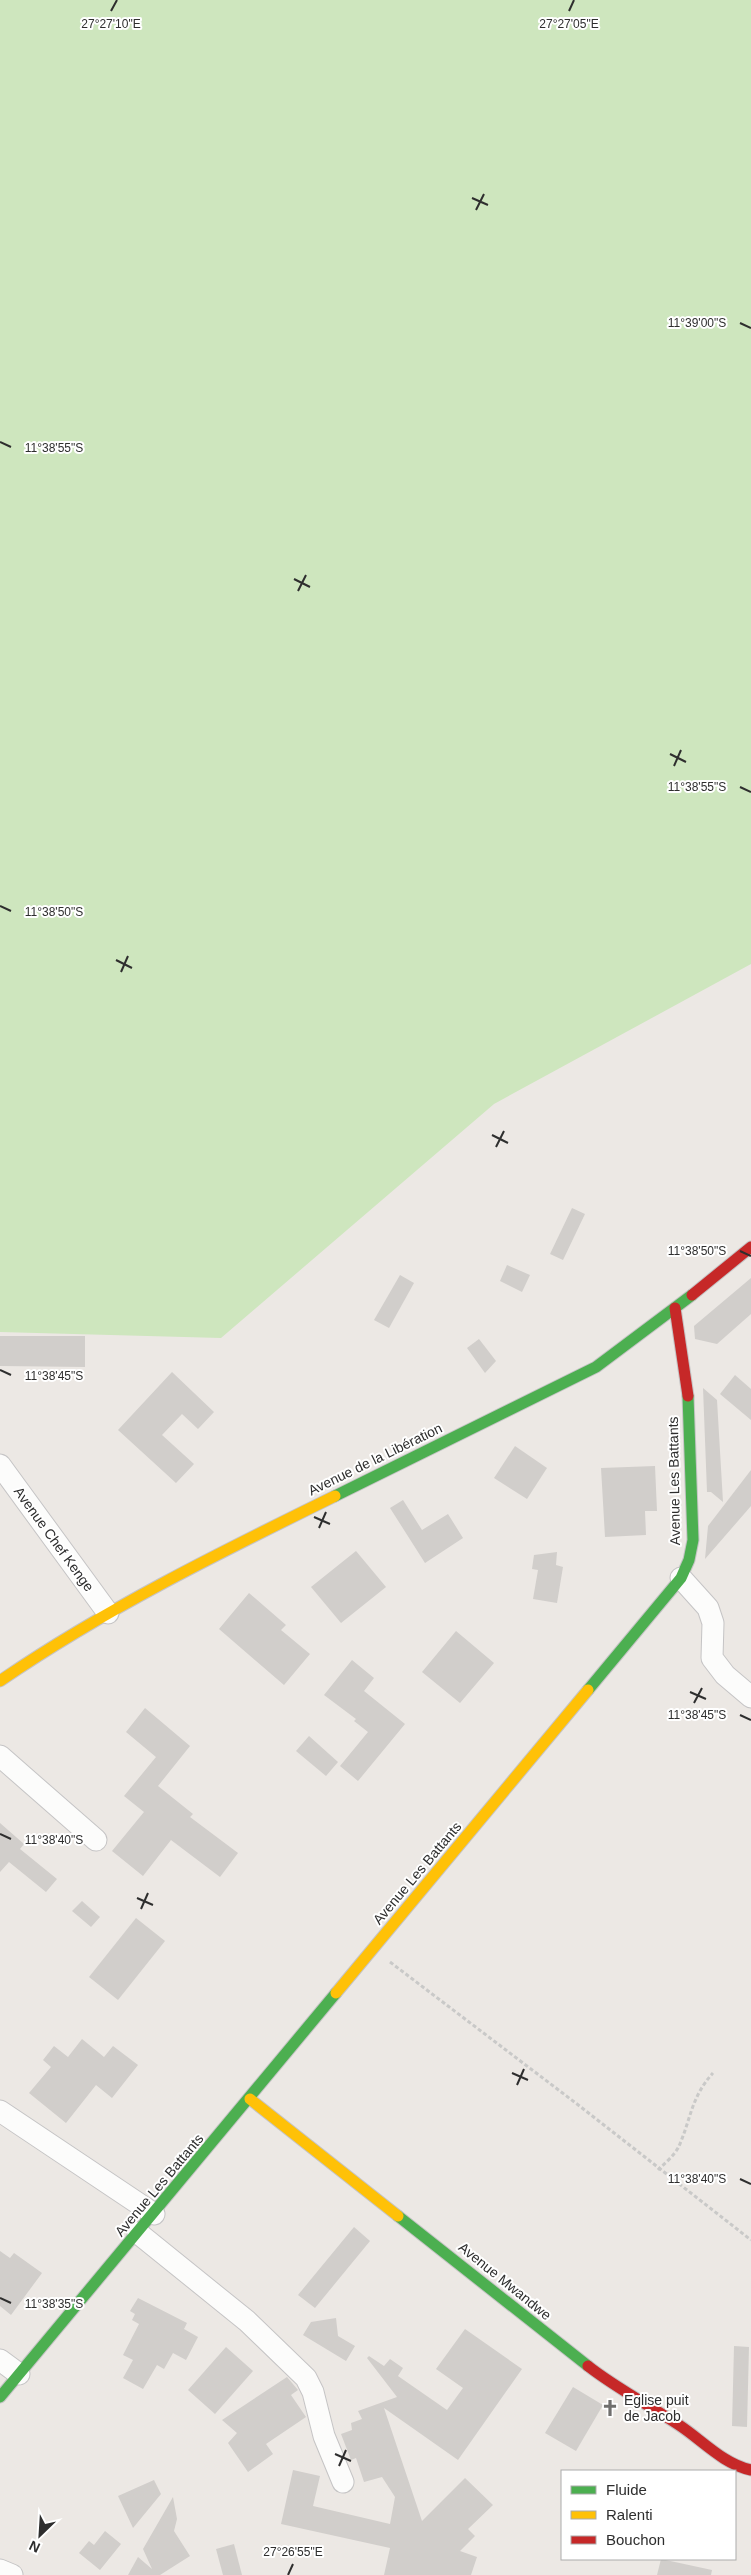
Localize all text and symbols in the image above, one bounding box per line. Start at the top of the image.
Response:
text: 27°27'10"E [81,17,141,31]
text: 27°27'05"E [539,17,599,31]
text: 11°39'00"S [668,316,726,330]
text: 11°38'55"S [25,441,83,455]
text: 11°38'55"S [668,780,726,794]
text: 11°38'50"S [25,905,83,919]
text: 11°38'50"S [668,1244,726,1258]
text: 11°38'45"S [25,1369,83,1383]
street label: Avenue Les Battants [665,1416,683,1546]
street label: Avenue de la Libération [305,1420,445,1498]
street label: Avenue Chef Kenge [11,1484,97,1594]
text: 11°38'45"S [668,1708,726,1722]
street label: Avenue Les Battants [369,1818,465,1928]
text: 11°38'40"S [25,1833,83,1847]
street label: Avenue Les Battants [111,2130,207,2240]
text: 11°38'40"S [668,2172,726,2186]
street label: Avenue Mwandwe [456,2239,555,2323]
text: 11°38'35"S [25,2297,83,2311]
place label: Eglise puit de Jacob [624,2392,689,2424]
church icon: Eglise puit de Jacob [600,2398,620,2418]
legend [561,2470,736,2560]
text: Fluide [606,2481,647,2498]
text: Ralenti [606,2506,653,2523]
north arrow [15,2510,65,2560]
text: Bouchon [606,2531,665,2548]
text: N [27,2537,42,2556]
text: 27°26'55"E [263,2545,323,2559]

